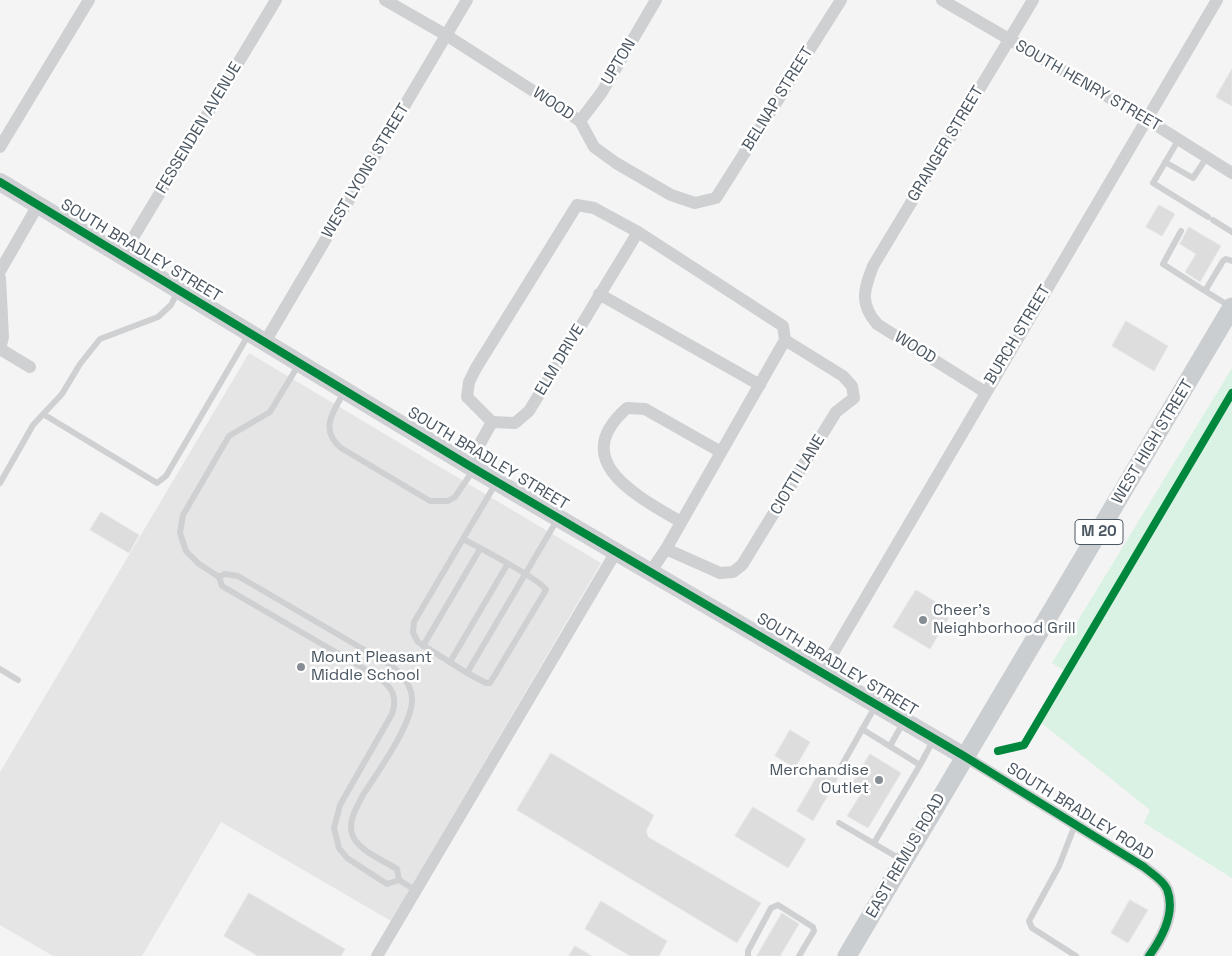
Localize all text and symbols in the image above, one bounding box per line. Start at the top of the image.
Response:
street label: UPTON [598,35,640,89]
street label: SOUTH HENRY STREET [1012,36,1164,136]
street label: BELNAP STREET [738,43,818,155]
street label: FESSENDEN AVENUE [152,59,246,197]
street label: WOOD [529,83,577,125]
street label: GRANGER STREET [904,83,988,205]
street label: WEST LYONS STREET [318,100,414,242]
street label: SOUTH BRADLEY STREET [57,195,225,307]
street label: BURCH STREET [981,282,1055,388]
street label: ELM DRIVE [531,321,589,399]
street label: WOOD [891,328,939,368]
street label: WEST HIGH STREET [1108,376,1198,508]
street label: SOUTH BRADLEY STREET [404,403,572,515]
street label: CIOTTI LANE [767,432,829,518]
road number: M 20 [1075,520,1123,544]
place label: Cheer's Neighborhood Grill [933,601,1076,639]
street label: SOUTH BRADLEY STREET [753,609,921,721]
marker: Cheer's Neighborhood Grill [917,614,929,626]
place label: Mount Pleasant Middle School [311,648,432,686]
marker: Mount Pleasant Middle School [295,661,307,673]
street label: SOUTH BRADLEY ROAD [1003,759,1157,865]
place label: Merchandise Outlet [769,761,869,799]
marker: Merchandise Outlet [873,774,885,786]
street label: EAST REMUS ROAD [862,790,950,922]

